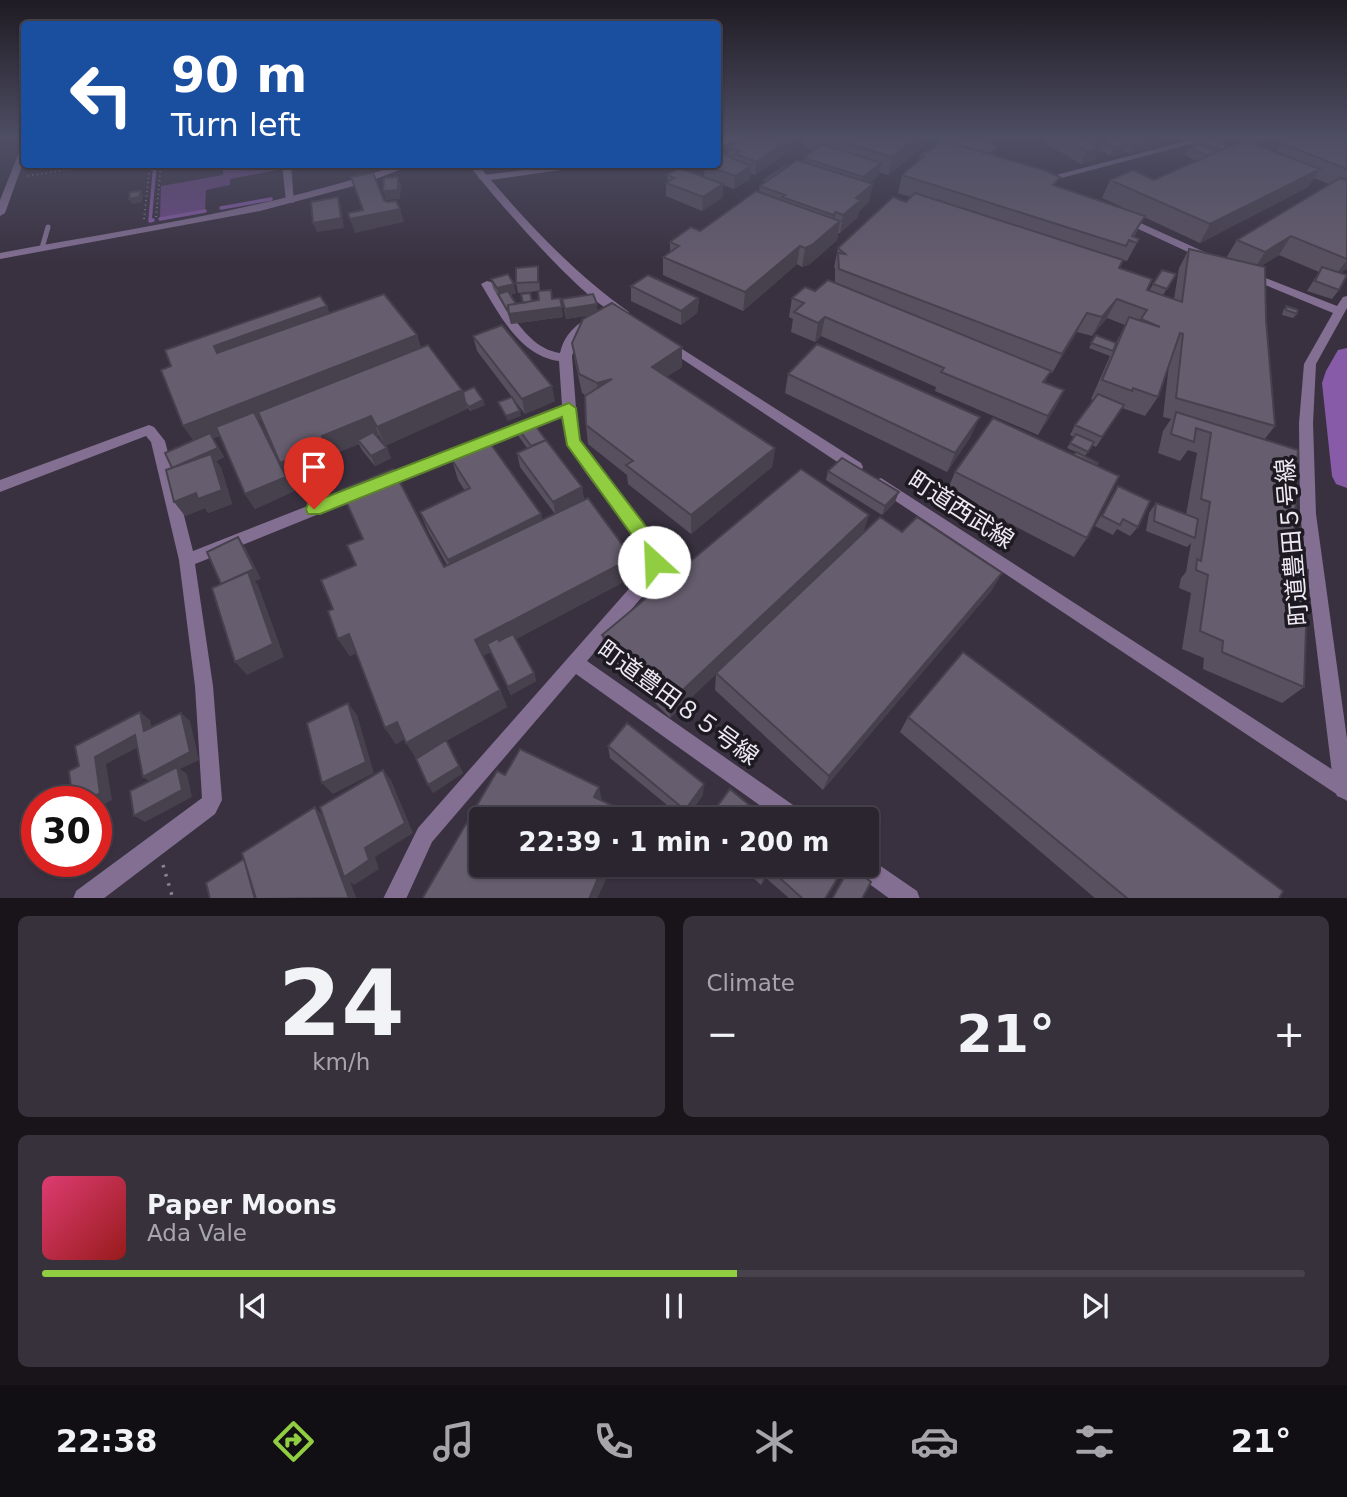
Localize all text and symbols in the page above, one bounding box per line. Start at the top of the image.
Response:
text: 90 m [171,47,307,104]
icon: left [56,49,147,140]
text: Turn left [171,106,301,144]
pin [284,437,344,509]
icon: arrive [295,448,333,486]
street label: 町道豊田５号線 [1271,457,1313,627]
street label: 町道西武線 [903,466,1019,554]
position arrow [617,525,691,599]
street label: 町道豊田８５号線 [592,635,764,771]
speed limit sign: 30 [21,786,112,877]
text: 22:39 · 1 min · 200 m [519,827,829,857]
text: 24 [278,951,405,1056]
text: Climate [707,970,795,996]
text: 21° [957,1004,1055,1064]
text: − [707,1012,738,1056]
text: + [1273,1012,1305,1056]
text: km/h [312,1049,370,1075]
text: Paper Moons [147,1190,337,1220]
text: Ada Vale [147,1220,247,1246]
icon: previous [234,1287,272,1325]
icon: pause [655,1287,693,1325]
icon: next [1076,1287,1114,1325]
icon: directions [269,1417,318,1466]
icon: music [429,1417,478,1466]
icon: phone [589,1417,638,1466]
icon: climate [750,1417,799,1466]
icon: car [910,1417,959,1466]
icon: filters [1070,1417,1119,1466]
text: 22:38 [56,1422,158,1460]
text: 21° [1231,1422,1291,1460]

